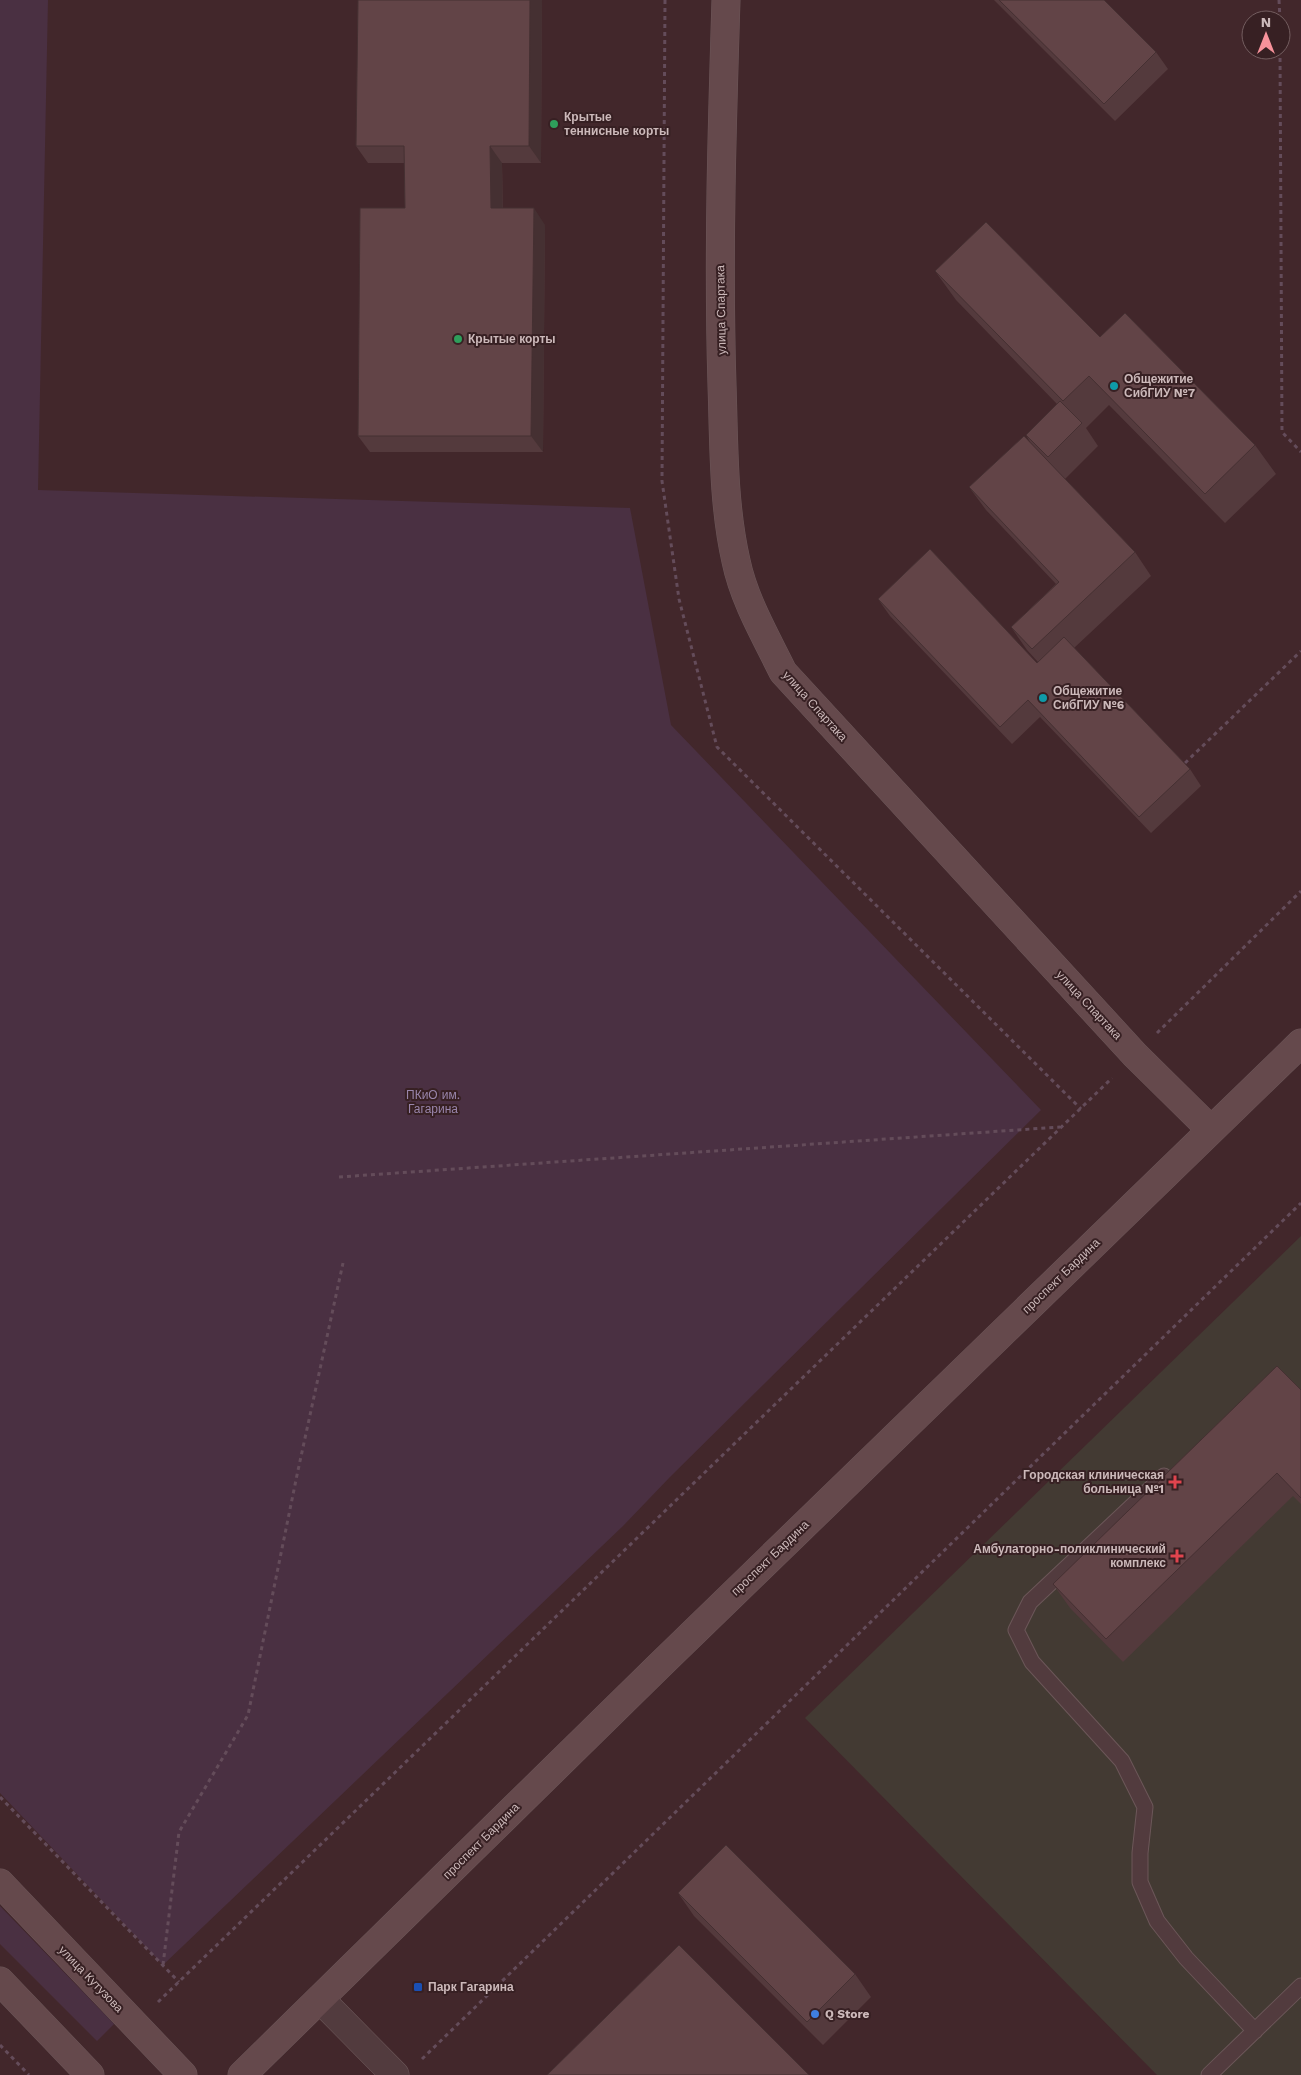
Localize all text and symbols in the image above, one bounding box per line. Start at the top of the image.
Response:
north arrow [1241,10,1291,60]
text: N [1261,14,1271,30]
place label: Крытые теннисные корты [564,110,669,138]
marker: Крытые теннисные корты [548,118,560,130]
street label: улица Спартака [713,265,729,355]
place label: Крытые корты [468,332,556,346]
marker: Крытые корты [452,333,464,345]
place label: Общежитие СибГИУ №7 [1124,372,1195,400]
marker: Общежитие СибГИУ №7 [1108,380,1120,392]
street label: улица Спартака [780,668,850,744]
place label: Общежитие СибГИУ №6 [1053,684,1124,712]
marker: Общежитие СибГИУ №6 [1037,692,1049,704]
street label: улица Спартака [1053,967,1125,1043]
park label: ПКиО им. Гагарина [406,1088,460,1116]
street label: проспект Бардина [1019,1235,1103,1316]
place label: Городская клиническая больница №1 [1023,1468,1164,1496]
marker: Городская клиническая больница №1 [1168,1475,1182,1489]
street label: проспект Бардина [728,1517,812,1598]
place label: Амбулаторно-поликлинический комплекс [973,1542,1166,1570]
marker: Амбулаторно-поликлинический комплекс [1170,1549,1184,1563]
street label: проспект Бардина [440,1800,522,1882]
street label: улица Кутузова [56,1943,126,2015]
place label: Парк Гагарина [428,1980,514,1994]
marker: Парк Гагарина [412,1981,424,1993]
place label: Q Store [825,2007,870,2021]
marker: Q Store [809,2008,821,2020]

